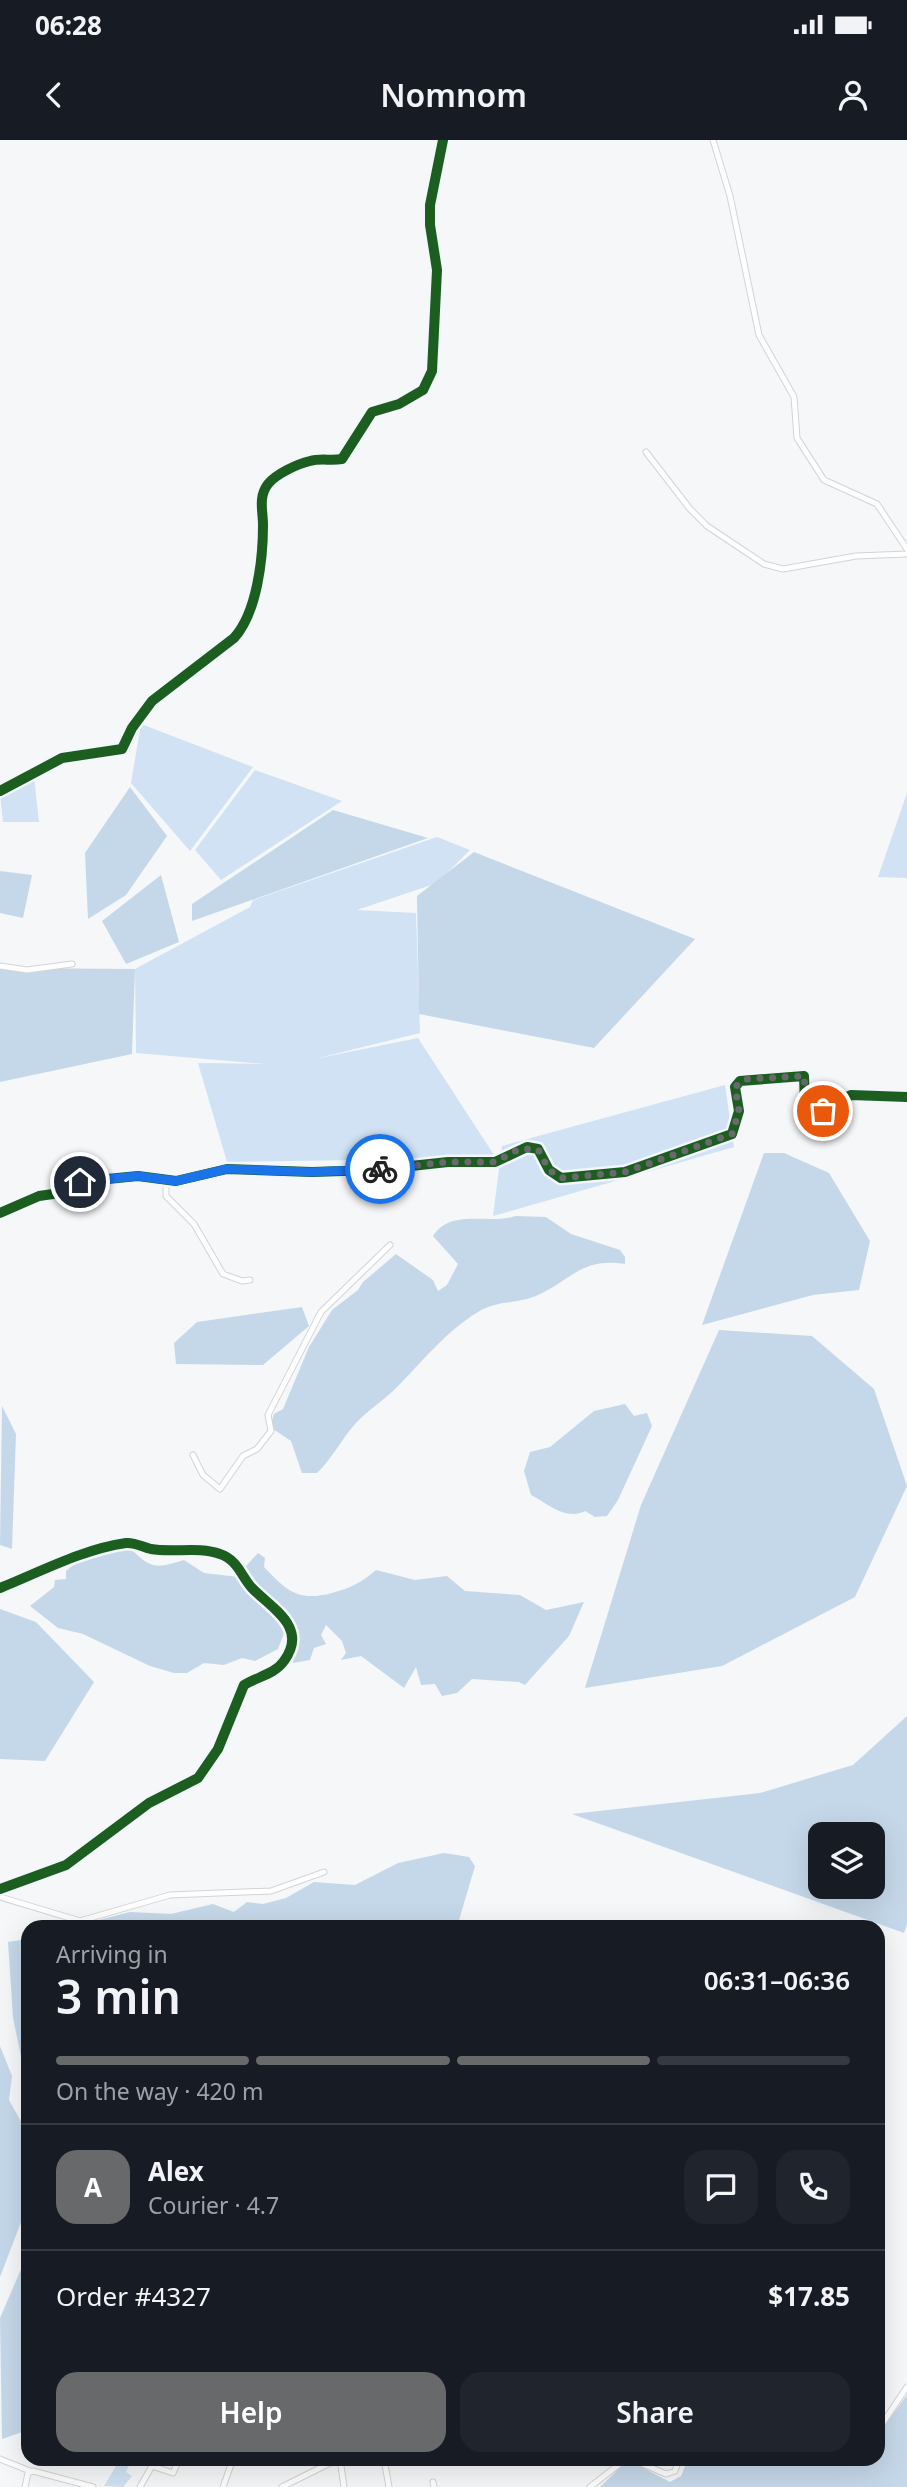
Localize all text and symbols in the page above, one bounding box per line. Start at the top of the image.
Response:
text: 06:28 [35,7,102,43]
text: Nomnom [380,73,527,116]
icon: back [35,76,73,114]
icon: person [834,76,872,114]
pin [793,1081,853,1141]
icon: bag [804,1092,842,1130]
courier [345,1134,415,1204]
icon: bike [361,1150,399,1188]
pin [50,1152,110,1212]
icon: home [61,1163,99,1201]
map controls [808,1822,885,1899]
button: layers [808,1822,885,1899]
text: Arriving in [56,1938,168,1970]
text: 06:31–06:36 [704,1962,850,1998]
text: 3 min [56,1965,181,2027]
text: On the way · 420 m [56,2075,263,2107]
button: chat [684,2150,758,2224]
button: phone [776,2150,850,2224]
text: Alex [148,2153,204,2189]
text: A [84,2169,102,2205]
text: Courier · 4.7 [148,2189,279,2221]
text: Order #4327 [56,2278,211,2314]
text: $17.85 [768,2278,850,2314]
button: Help [56,2372,446,2452]
button: Share [460,2372,850,2452]

